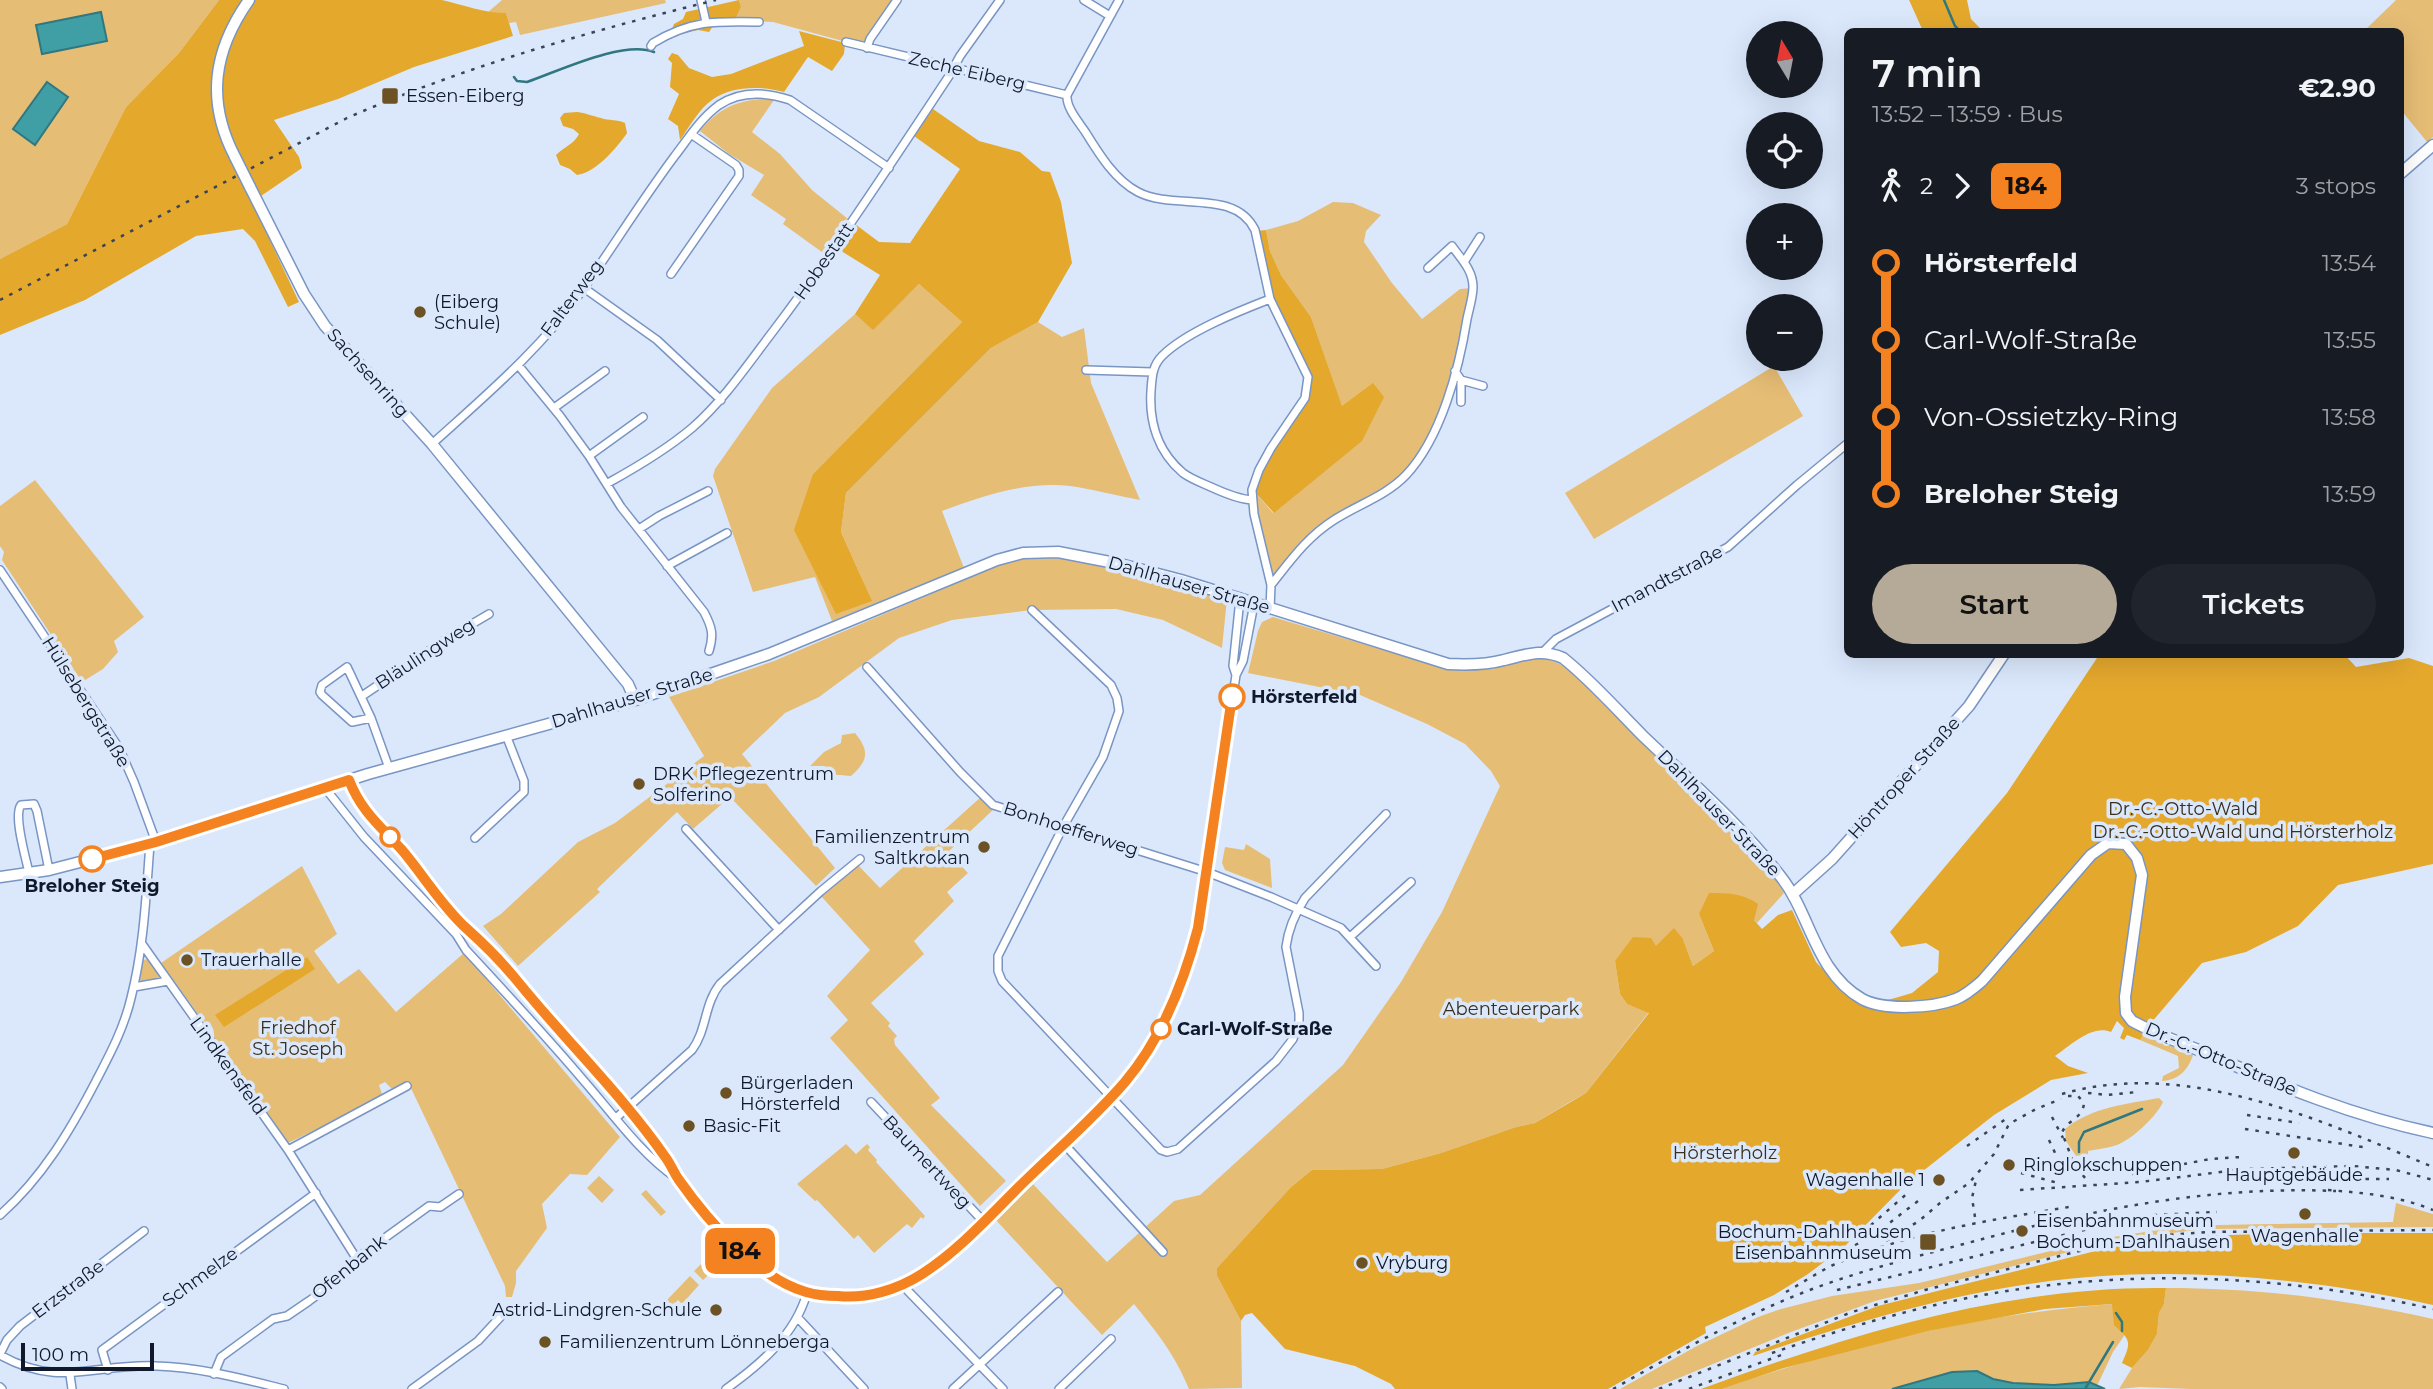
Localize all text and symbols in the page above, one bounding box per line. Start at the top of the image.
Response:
north arrow [1746,21,1824,98]
map controls [1746,21,1823,371]
street label: Zeche Eiberg [906,47,1028,95]
text: 7 min [1872,50,1983,97]
text: €2.90 [2298,72,2376,104]
place label: Essen-Eiberg [406,85,525,107]
marker: Essen-Eiberg [380,86,400,106]
text: 13:52 – 13:59 · Bus [1872,100,2063,128]
button: locate [1746,112,1823,189]
icon: walk [1872,167,1910,205]
icon: forward [1943,167,1981,205]
text: 184 [2005,171,2047,200]
text: 2 [1920,172,1933,200]
text: 3 stops [2296,172,2376,200]
button: + [1746,203,1823,280]
street label: Hobestatt [789,218,859,304]
text: Hörsterfeld [1924,247,2078,279]
text: 13:54 [2322,249,2376,277]
street label: Falterweg [536,255,608,341]
place label: (Eiberg Schule) [434,291,501,334]
button: − [1746,294,1823,371]
marker: (Eiberg Schule) [412,304,428,320]
street label: Sachsenring [322,324,414,422]
text: Carl-Wolf-Straße [1924,324,2137,356]
text: 13:55 [2324,326,2376,354]
text: Von-Ossietzky-Ring [1924,401,2178,433]
text: 13:58 [2322,403,2376,431]
text: Breloher Steig [1924,478,2119,510]
text: 13:59 [2323,480,2376,508]
street label: Imandtstraße [1608,540,1726,618]
street label: Dahlhauser Straße [1106,551,1273,619]
button: Start [1872,564,2117,644]
button: Tickets [2131,564,2376,644]
street label: Bläulingweg [371,614,479,694]
street label: Hülsebergstraße [37,633,135,771]
street label: Dahlhauser Straße [549,663,715,733]
marker: Hörsterfeld [1219,684,1245,710]
place label: Hörsterfeld [1251,686,1357,708]
street label: Höntroper Straße [1843,712,1965,844]
street label: Dahlhauser Straße [1653,745,1785,881]
place label: DRK Pflegezentrum Solferino [653,763,834,806]
marker: DRK Pflegezentrum Solferino [631,776,647,792]
street label: Bonhoefferweg [1001,797,1141,861]
park label: Dr.-C.-Otto-Wald [2108,798,2258,820]
park label: Dr.-C.-Otto-Wald und Hörsterholz [2093,821,2393,843]
place label: Familienzentrum Saltkrokan [814,826,970,869]
unlabelled marker [380,827,400,847]
marker: Familienzentrum Saltkrokan [976,839,992,855]
marker: Breloher Steig [79,846,105,872]
place label: Breloher Steig [24,875,160,897]
place label: Trauerhalle [201,949,302,971]
marker: Trauerhalle [179,952,195,968]
park label: Abenteuerpark [1443,998,1580,1020]
street label: Lindkensfeld [185,1013,271,1119]
park label: Friedhof St. Joseph [252,1017,344,1060]
street label: Dr.-C.-Otto-Straße [2142,1017,2300,1101]
place label: Carl-Wolf-Straße [1177,1018,1333,1040]
marker: Carl-Wolf-Straße [1151,1019,1171,1039]
place label: Bürgerladen Hörsterfeld [740,1072,854,1115]
marker: Bürgerladen Hörsterfeld [718,1085,734,1101]
street label: Baumertweg [878,1111,976,1213]
place label: Basic-Fit [703,1115,781,1137]
marker: Basic-Fit [681,1118,697,1134]
park label: Hörsterholz [1673,1142,1777,1164]
marker: Hauptgebäude [2286,1145,2302,1161]
place label: Ringlokschuppen [2023,1154,2182,1176]
marker: Ringlokschuppen [2001,1157,2017,1173]
place label: Hauptgebäude [2225,1164,2363,1186]
place label: Wagenhalle 1 [1805,1169,1925,1191]
marker: Wagenhalle 1 [1931,1172,1947,1188]
marker: Wagenhalle [2297,1206,2313,1222]
place label: Eisenbahnmuseum Bochum-Dahlhausen [2036,1210,2230,1253]
place label: Bochum-Dahlhausen Eisenbahnmuseum [1718,1221,1912,1264]
marker: Eisenbahnmuseum Bochum-Dahlhausen [2014,1223,2030,1239]
place label: Wagenhalle [2251,1225,2359,1247]
line badge: 184 [700,1228,780,1274]
street label: Ofenbank [307,1230,391,1304]
marker: Bochum-Dahlhausen Eisenbahnmuseum [1918,1232,1938,1252]
text: 184 [719,1236,761,1265]
street label: Schmelze [158,1242,242,1312]
place label: Vryburg [1376,1252,1448,1274]
street label: Erzstraße [28,1255,108,1323]
marker: Vryburg [1354,1255,1370,1271]
place label: Astrid-Lindgren-Schule [492,1299,702,1321]
marker: Astrid-Lindgren-Schule [708,1302,724,1318]
place label: Familienzentrum Lönneberga [559,1331,830,1353]
marker: Familienzentrum Lönneberga [537,1334,553,1350]
scale bar [21,1340,154,1372]
text: 100 m [32,1343,89,1366]

